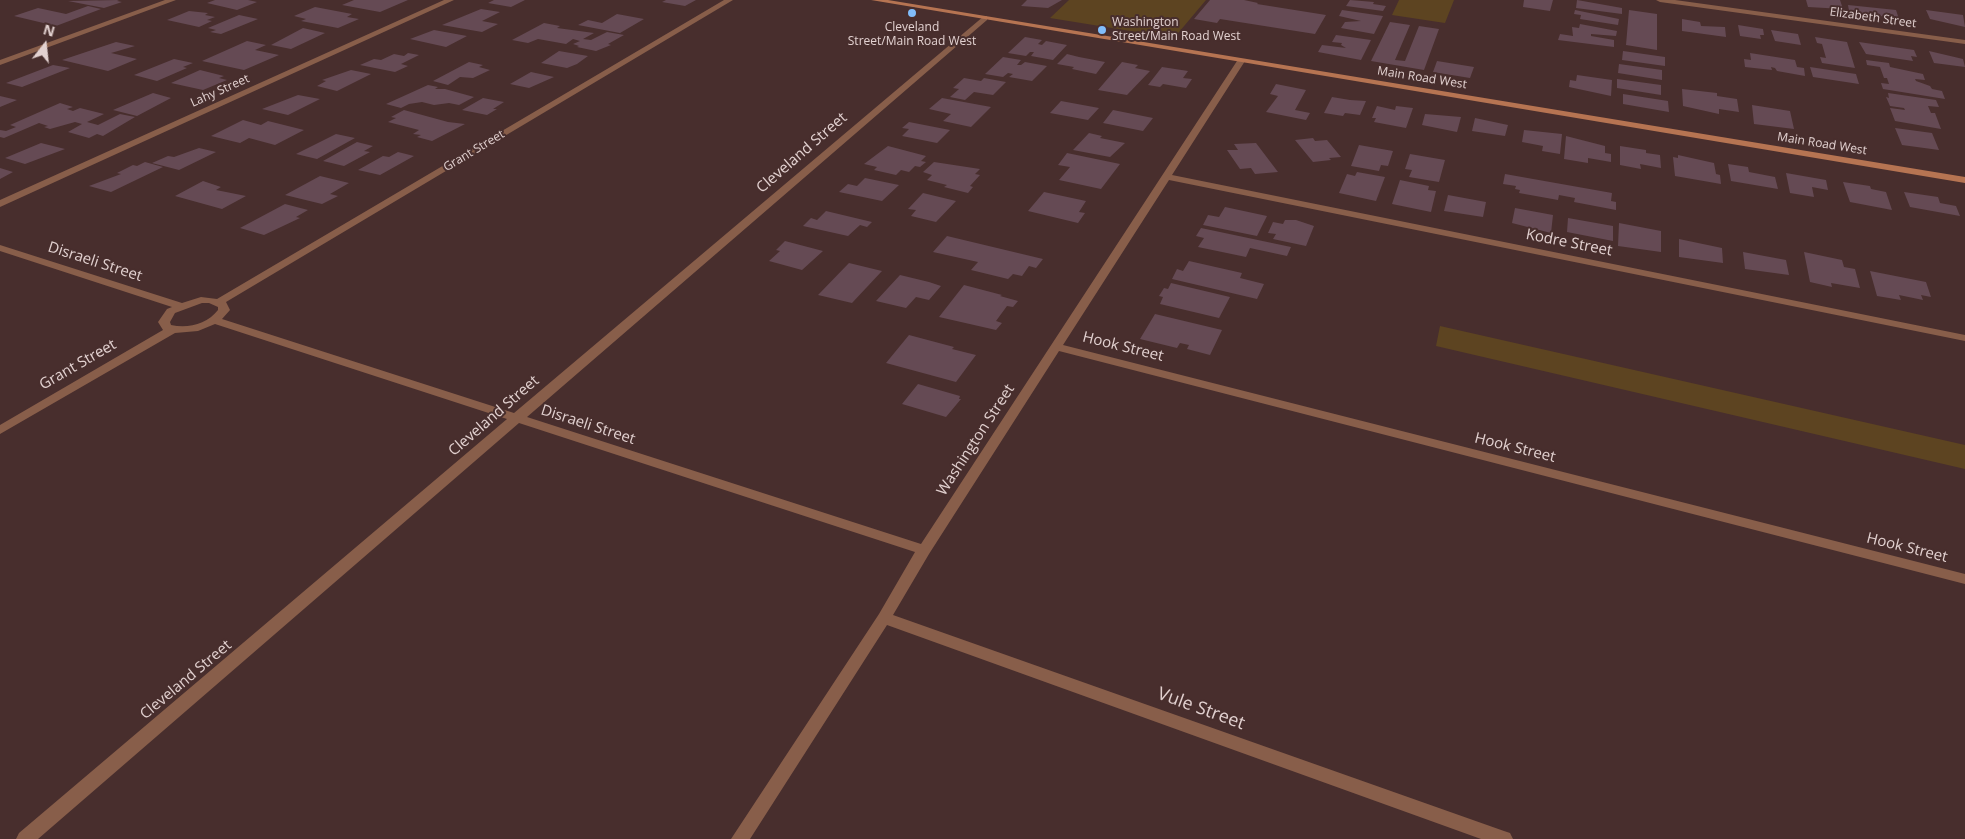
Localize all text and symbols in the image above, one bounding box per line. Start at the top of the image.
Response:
street label: Elizabeth Street [1829,5,1917,31]
marker: Cleveland Street/Main Road West [906,7,918,19]
place label: Washington Street/Main Road West [1112,16,1240,44]
text: N [41,19,57,41]
north arrow [20,20,70,70]
place label: Cleveland Street/Main Road West [848,21,976,49]
marker: Washington Street/Main Road West [1096,24,1108,36]
street label: Main Road West [1376,64,1468,92]
street label: Lahy Street [188,72,252,110]
street label: Cleveland Street [753,109,851,197]
street label: Grant Street [441,127,507,175]
street label: Main Road West [1776,130,1868,158]
street label: Kodre Street [1524,226,1614,260]
street label: Disraeli Street [46,238,144,286]
street label: Hook Street [1081,328,1165,366]
street label: Grant Street [36,336,120,394]
street label: Cleveland Street [445,372,543,460]
street label: Washington Street [933,381,1019,499]
street label: Disraeli Street [539,401,637,449]
street label: Hook Street [1473,429,1557,467]
street label: Hook Street [1865,529,1949,567]
street label: Cleveland Street [137,637,235,723]
street label: Vule Street [1154,683,1248,735]

